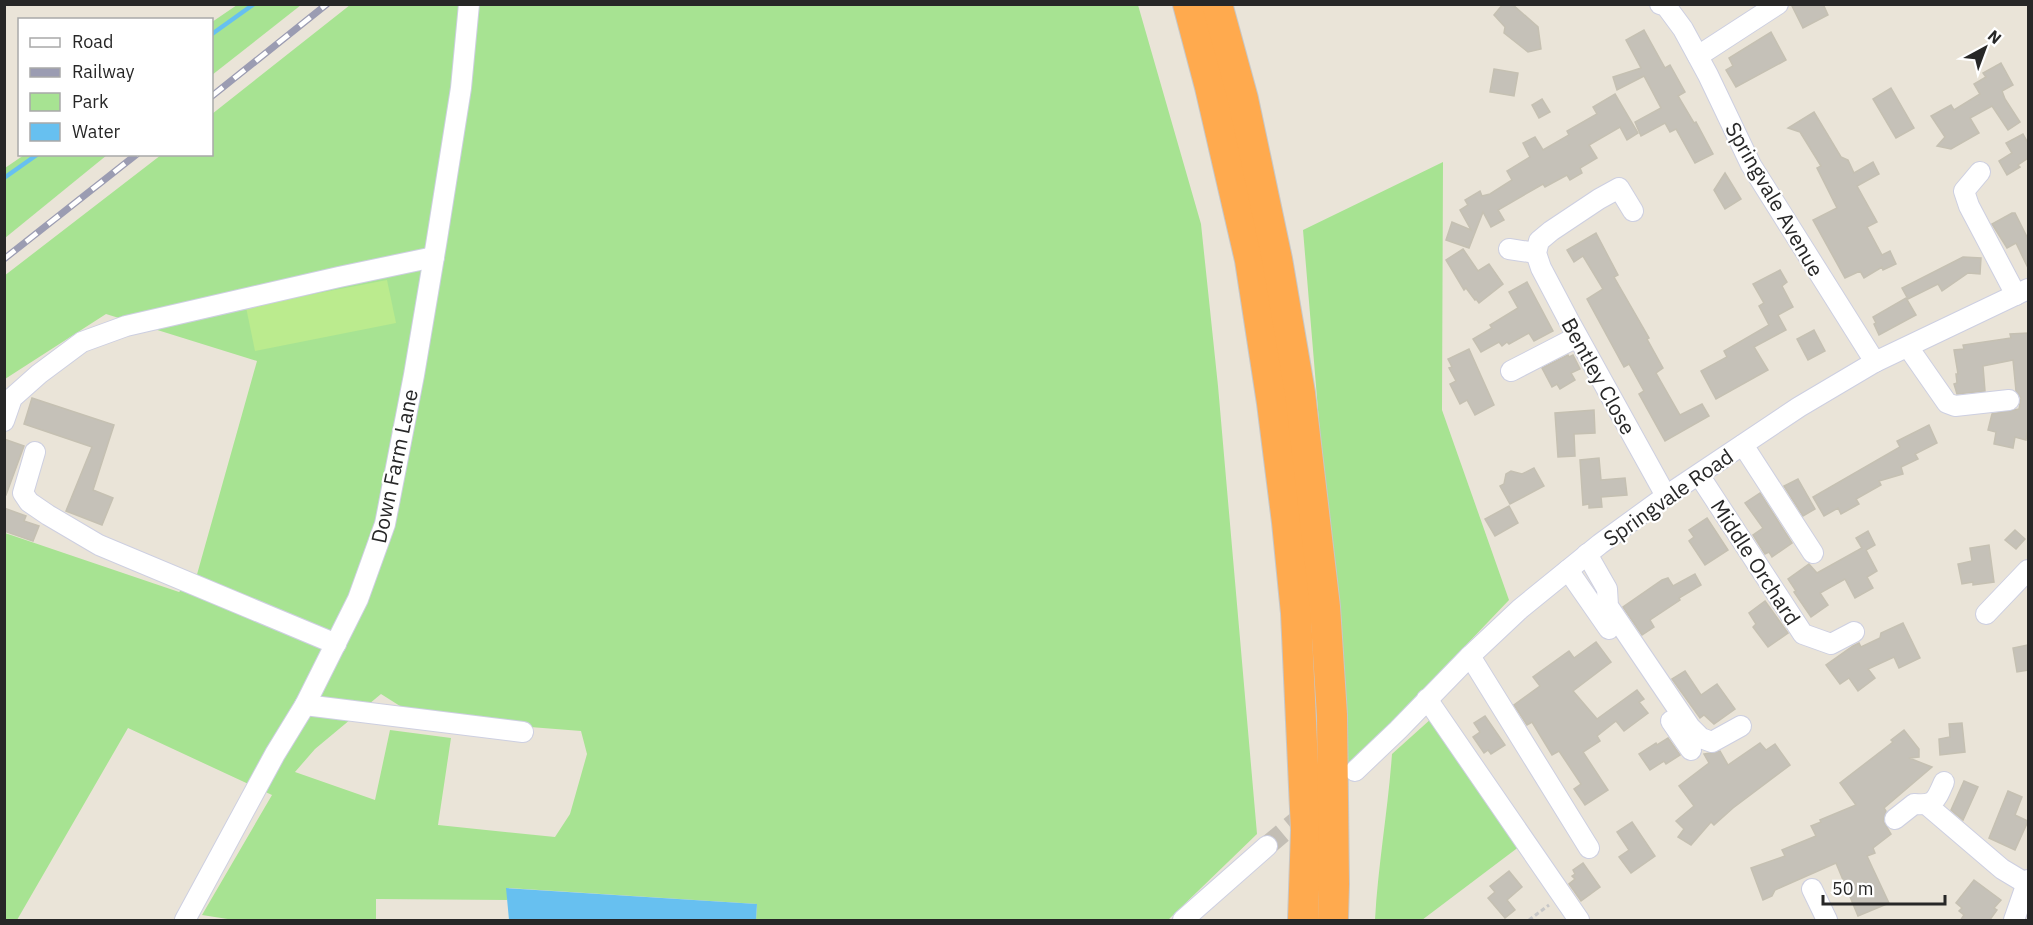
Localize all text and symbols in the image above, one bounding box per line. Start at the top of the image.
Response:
legend [18,18,213,156]
north arrow [1955,18,2015,78]
text: N [1984,25,2006,48]
text: Road [72,30,113,53]
text: Railway [72,60,134,83]
text: Park [72,90,109,113]
street label: Springvale Avenue [1719,117,1831,281]
text: Water [72,120,121,143]
street label: Bentley Close [1555,313,1643,439]
street label: Down Farm Lane [364,386,424,546]
street label: Springvale Road [1598,442,1738,552]
street label: Middle Orchard [1705,494,1807,630]
scale bar [1823,868,1944,906]
text: 50 m [1832,877,1874,900]

